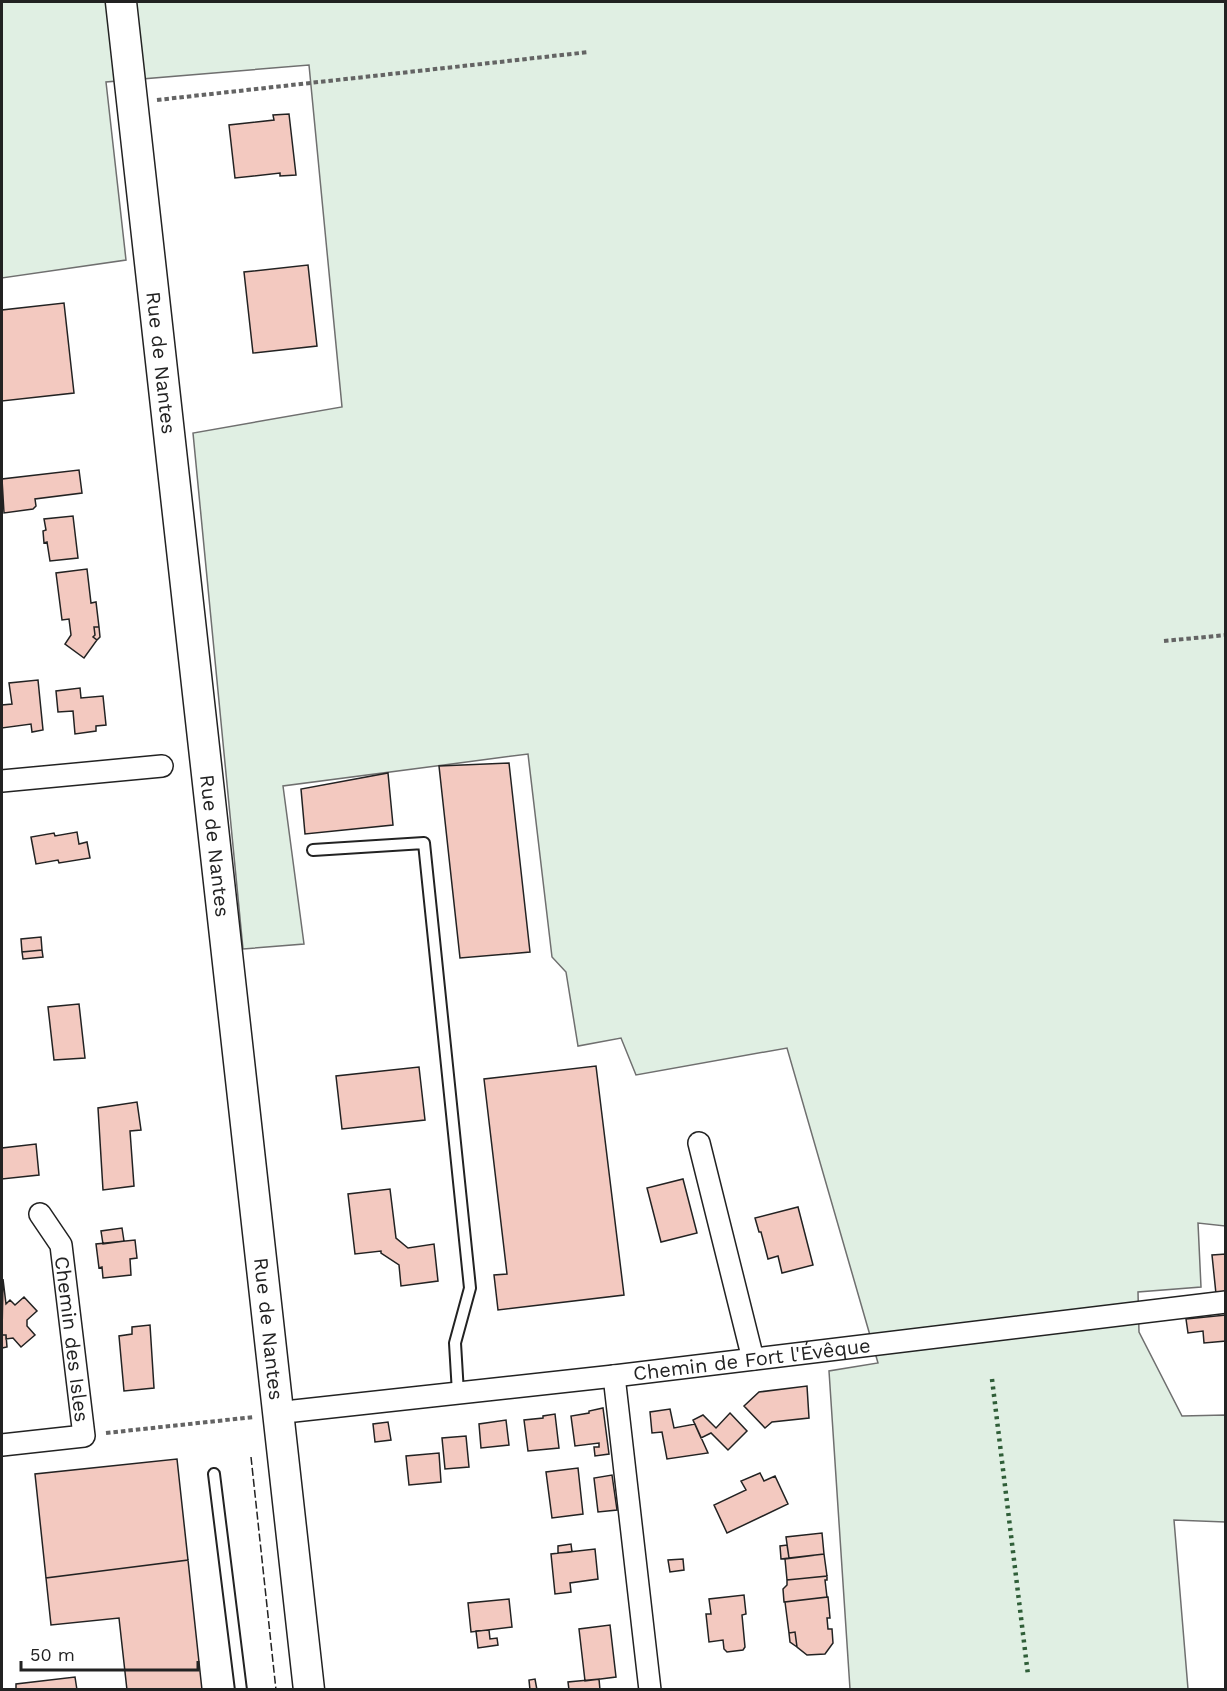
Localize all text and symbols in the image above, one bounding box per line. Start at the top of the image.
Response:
street label: Rue de Nantes [141,290,181,435]
street label: Rue de Nantes [195,773,235,918]
street label: Chemin des Isles [50,1255,94,1423]
street label: Rue de Nantes [249,1256,289,1401]
street label: Chemin de Fort l'Évêque [632,1333,872,1386]
scale bar [21,1634,198,1672]
text: 50 m [30,1644,75,1665]

